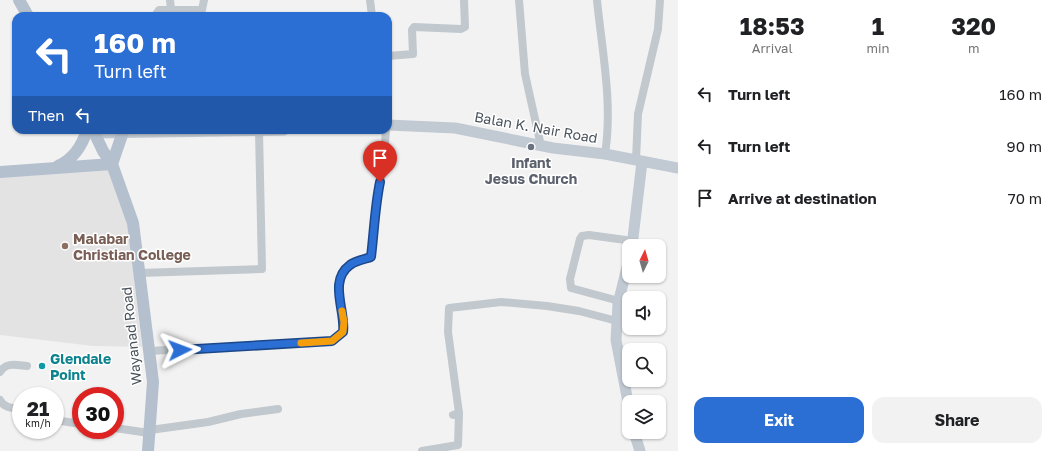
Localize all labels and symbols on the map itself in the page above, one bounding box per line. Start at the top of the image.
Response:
street label: Balan K. Nair Road [473,108,599,146]
pin [363,141,397,182]
marker: Infant Jesus Church [526,142,536,152]
place label: Infant Jesus Church [485,154,577,187]
place label: Malabar Christian College [73,230,191,263]
north arrow [622,239,666,283]
marker: Malabar Christian College [60,241,70,251]
street label: Wayanad Road [117,286,145,386]
position arrow [159,329,201,371]
place label: Glendale Point [50,350,111,383]
marker: Glendale Point [37,361,47,371]
speed limit sign: 30 [72,387,124,439]

